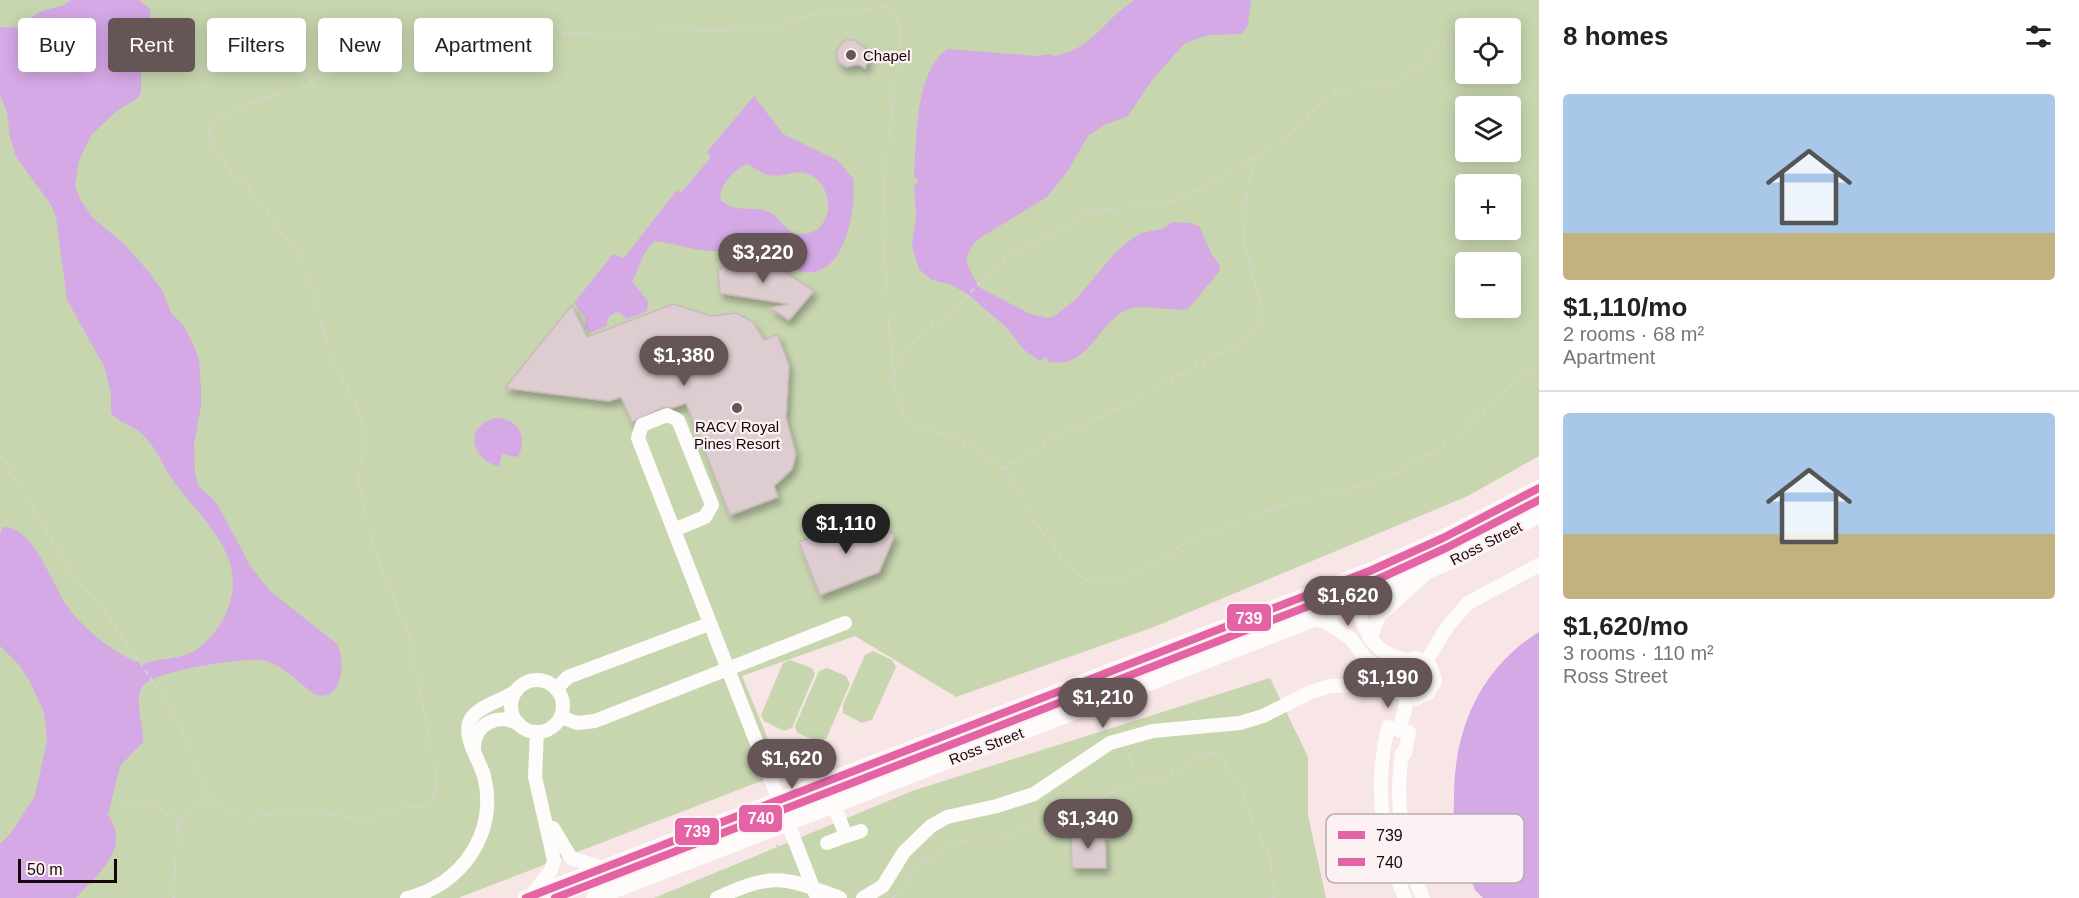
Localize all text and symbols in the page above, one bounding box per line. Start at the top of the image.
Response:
chip: Buy [18,18,96,72]
chip: Rent [108,18,195,72]
chip: Filters [207,18,306,72]
chip: New [318,18,402,72]
chip: Apartment [414,18,553,72]
map controls [1455,18,1521,318]
button: locate [1455,18,1521,84]
icon: filters [2022,20,2055,53]
text: 8 homes [1563,21,1669,51]
place label: Chapel [863,47,911,64]
marker: Chapel [844,48,858,62]
button: layers [1455,96,1521,162]
icon: home [1755,133,1863,241]
button: + [1455,174,1521,240]
pin: $3,220 [714,233,812,284]
text: $3,220 [732,241,794,263]
button: − [1455,252,1521,318]
text: $1,110/mo [1563,292,1687,322]
text: 2 rooms · 68 m² [1563,323,1704,345]
pin: $1,380 [635,336,733,387]
text: $1,380 [653,344,715,366]
text: Apartment [1563,346,1655,368]
marker: RACV Royal Pines Resort [730,401,744,415]
place label: RACV Royal Pines Resort [694,418,781,452]
icon: home [1755,452,1863,560]
pin: $1,110 [797,504,895,555]
text: $1,110 [816,512,876,534]
street label: Ross Street [1447,517,1526,568]
pin: $1,620 [1299,576,1397,627]
text: $1,620 [1317,584,1379,606]
line badge: 739 [1226,603,1272,632]
text: 739 [1236,610,1262,627]
text: $1,620/mo [1563,611,1689,641]
text: 3 rooms · 110 m² [1563,642,1714,664]
pin: $1,190 [1339,658,1437,709]
text: Ross Street [1563,665,1667,687]
text: $1,190 [1357,666,1419,688]
pin: $1,210 [1054,678,1152,729]
text: $1,210 [1072,686,1134,708]
street label: Ross Street [946,724,1026,768]
pin: $1,620 [743,739,841,790]
text: $1,620 [761,747,823,769]
pin: $1,340 [1039,799,1137,850]
line badge: 740 [738,804,783,833]
text: $1,340 [1057,807,1119,829]
text: 740 [748,810,774,827]
legend [1326,814,1524,883]
line badge: 739 [674,817,720,846]
text: 739 [684,823,710,840]
text: 739 [1376,827,1403,844]
text: 740 [1376,854,1403,871]
scale bar [18,856,117,884]
text: 50 m [27,861,63,878]

